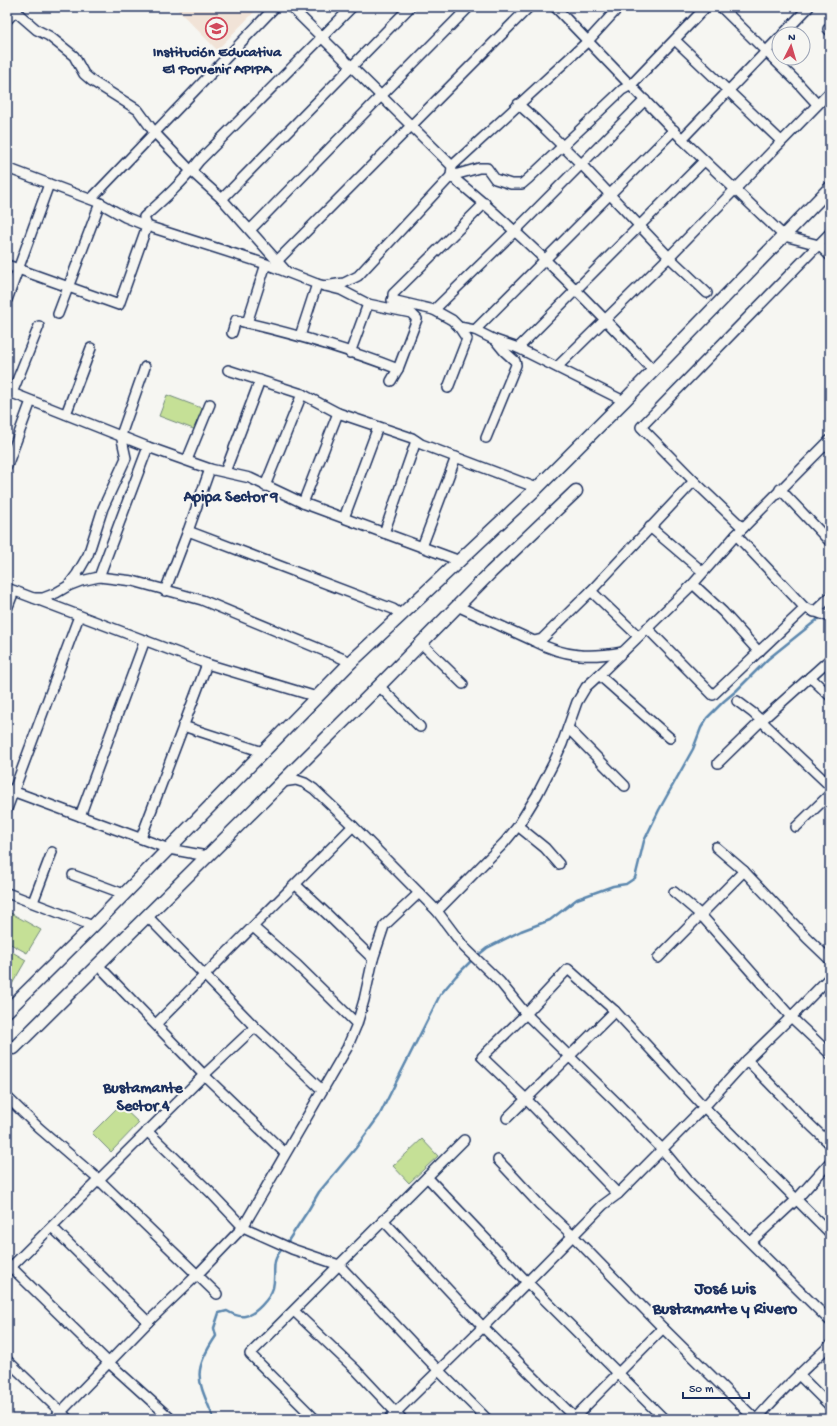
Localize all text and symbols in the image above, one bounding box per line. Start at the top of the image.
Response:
school or university icon: Institución Educativa El Porvenir APIPA [204,15,230,41]
north arrow [771,26,811,66]
text: N [788,32,796,44]
place label: Institución Educativa El Porvenir APIPA [153,44,282,79]
district label: Apipa Sector 9 [183,489,278,508]
district label: Bustamante Sector 4 [102,1080,184,1117]
district label: José Luis Bustamante y Rivero [652,1280,798,1320]
scale bar [683,1374,749,1400]
text: 50 m [689,1383,714,1397]

